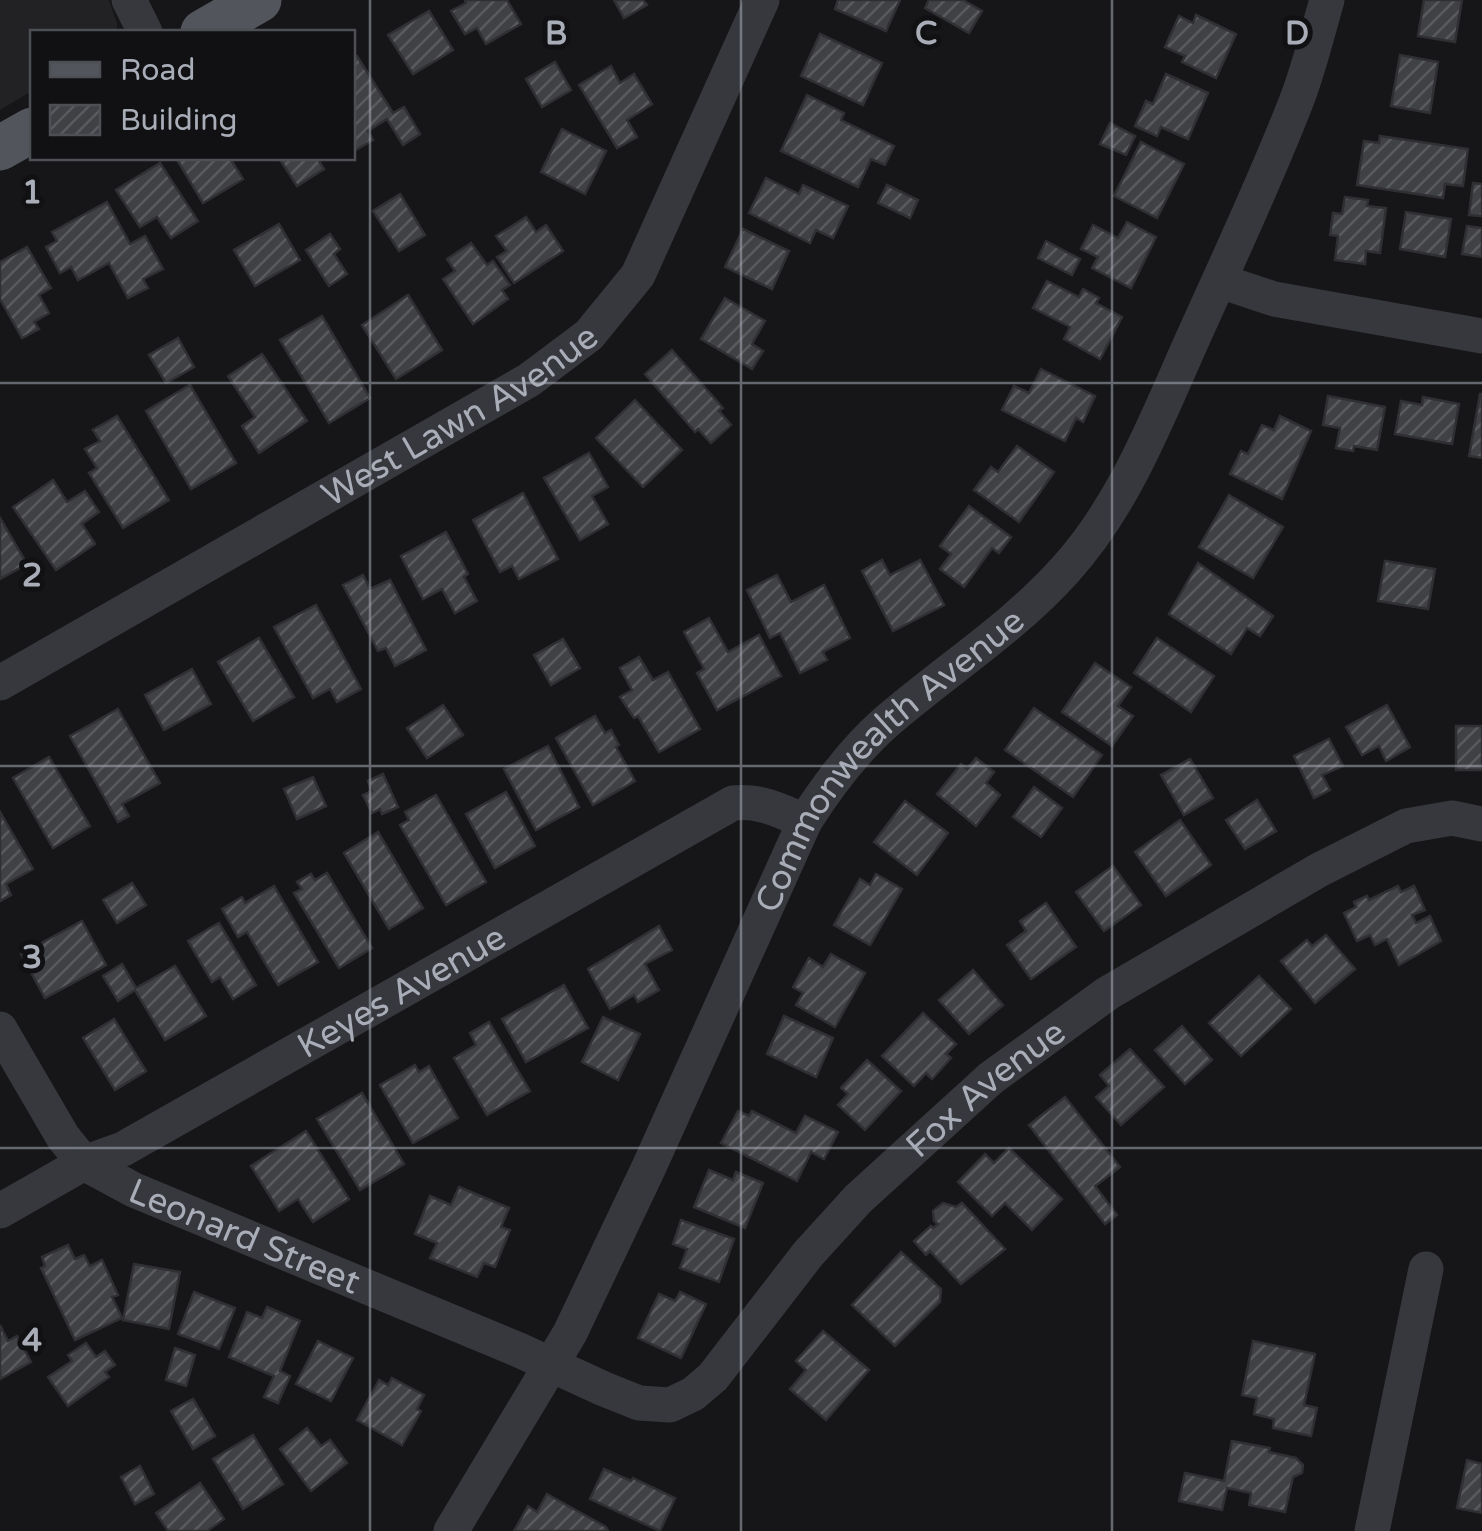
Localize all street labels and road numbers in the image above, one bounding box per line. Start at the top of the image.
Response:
street label: West Lawn Avenue [315,316,606,516]
street label: Commonwealth Avenue [747,600,1033,919]
street label: Keyes Avenue [290,916,513,1068]
street label: Fox Avenue [898,1011,1074,1167]
street label: Leonard Street [122,1170,366,1304]

